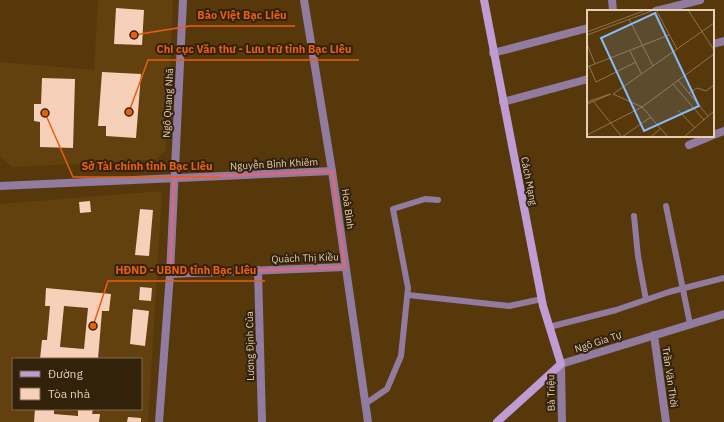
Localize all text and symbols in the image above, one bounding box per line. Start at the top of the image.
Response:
callout: Bảo Việt Bạc Liêu [190,3,295,26]
text: Bảo Việt Bạc Liêu [197,8,287,22]
inset map [587,10,714,137]
callout: Chi cục Văn thư - Lưu trữ tỉnh Bạc Liêu [148,37,359,60]
text: Chi cục Văn thư - Lưu trữ tỉnh Bạc Liêu [156,42,352,56]
street label: Ngô Quang Nhã [160,67,176,138]
callout: Sở Tài chính tỉnh Bạc Liêu [73,154,220,177]
street label: Nguyễn Bỉnh Khiêm [230,155,318,173]
street label: Cách Mạng [518,156,540,207]
text: Sở Tài chính tỉnh Bạc Liêu [81,159,213,173]
street label: Hoà Bình [339,188,357,230]
street label: Quách Thị Kiều [271,250,339,266]
callout: HĐND - UBND tỉnh Bạc Liêu [108,258,265,281]
text: HĐND - UBND tỉnh Bạc Liêu [116,263,256,277]
street label: Lương Định Của [243,310,257,381]
street label: Ngô Gia Tự [573,328,623,356]
street label: Trần Văn Thời [659,346,681,408]
legend [12,358,142,410]
text: Đường [48,366,83,381]
street label: Bà Triệu [544,374,558,412]
text: Tòa nhà [48,386,91,401]

